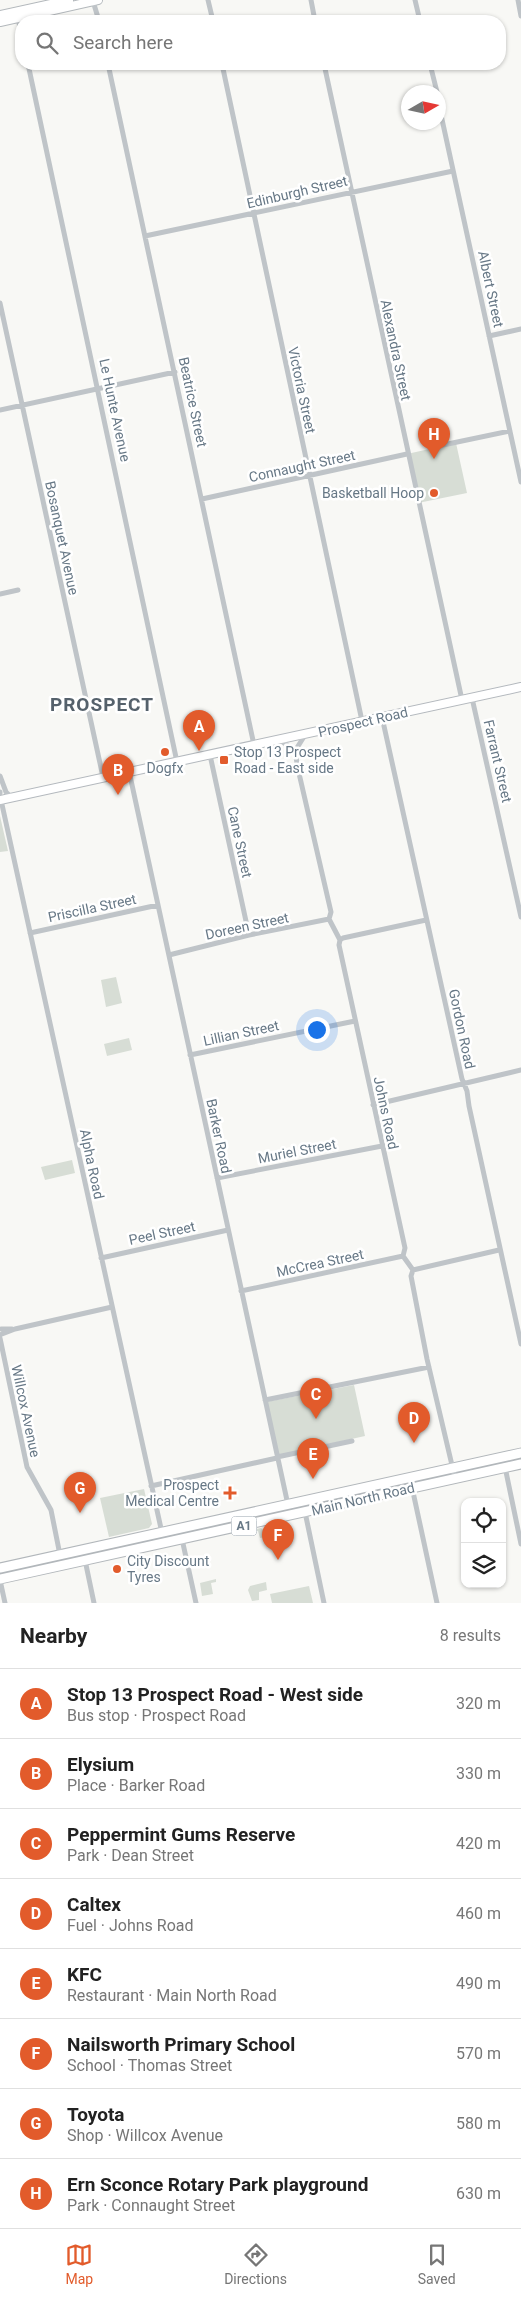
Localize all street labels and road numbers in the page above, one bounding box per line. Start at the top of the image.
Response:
street label: Edinburgh Street [245,173,349,211]
street label: Albert Street [475,249,507,329]
street label: Alexandra Street [378,298,415,402]
street label: Victoria Street [285,345,319,435]
street label: Beatrice Street [176,356,210,449]
street label: Le Hunte Avenue [96,357,134,463]
street label: Connaught Street [247,447,357,485]
street label: Bosanquet Avenue [42,479,82,597]
street label: Prospect Road [317,704,409,740]
street label: Farrant Street [481,718,515,804]
street label: Cane Street [225,805,255,879]
street label: Priscilla Street [46,891,138,925]
street label: Doreen Street [204,909,291,943]
street label: Gordon Road [446,988,478,1070]
street label: Lillian Street [202,1017,281,1049]
street label: Johns Road [370,1075,402,1151]
street label: Barker Road [203,1097,235,1175]
street label: Alpha Road [77,1127,107,1201]
street label: Muriel Street [257,1135,338,1166]
street label: Peel Street [127,1218,197,1248]
street label: McCrea Street [275,1246,365,1280]
street label: Willcox Avenue [8,1363,44,1459]
street label: Main North Road [310,1479,416,1519]
road number: A1 [232,1516,256,1535]

